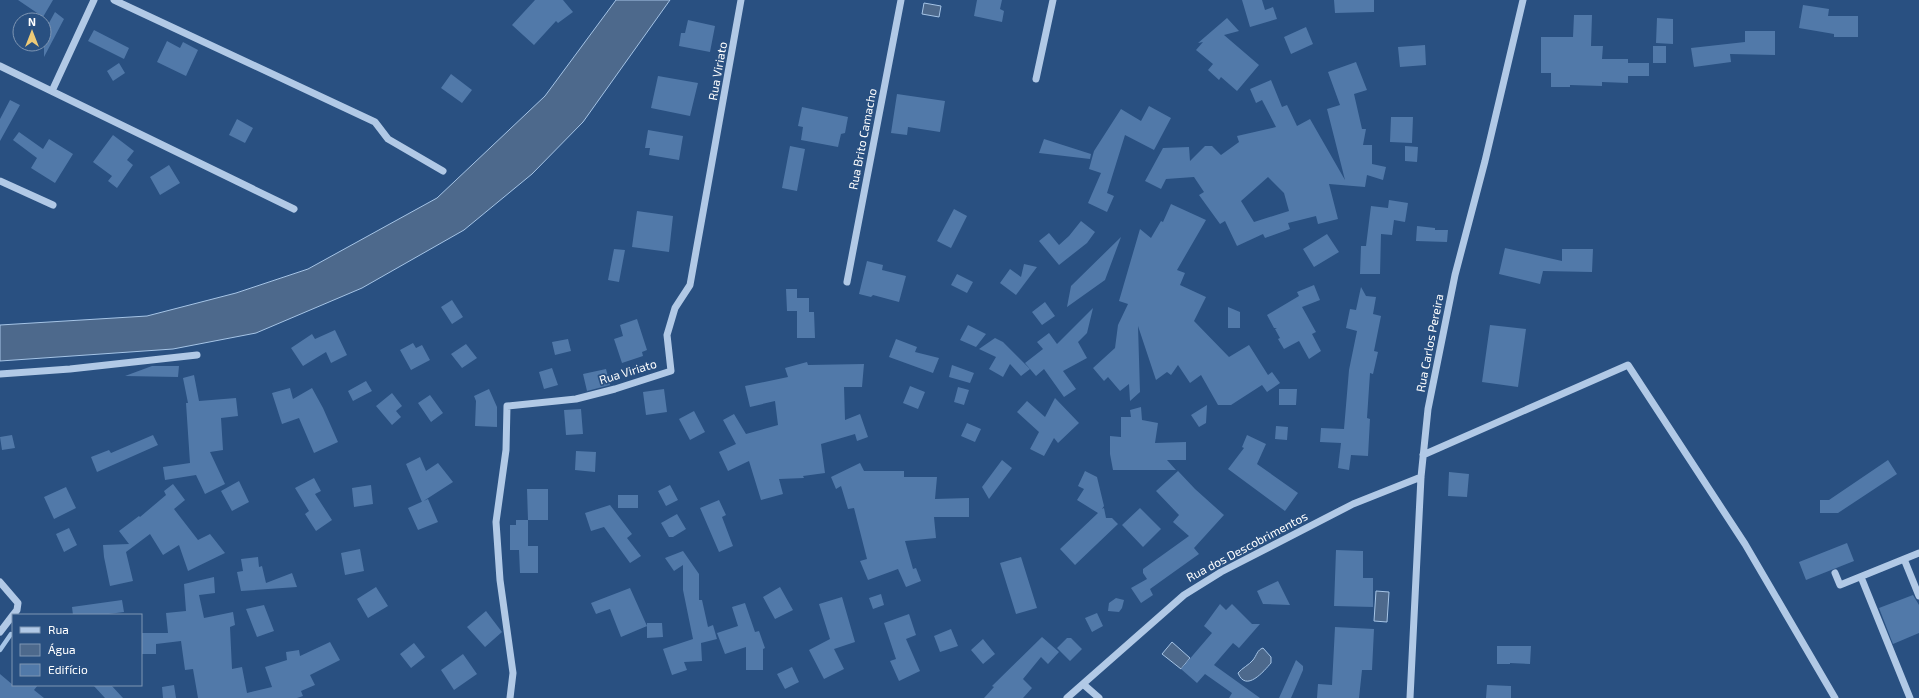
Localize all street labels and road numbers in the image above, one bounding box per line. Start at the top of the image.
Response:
street label: Rua Viriato [705,40,729,101]
street label: Rua Brito Camacho [845,87,879,191]
street label: Rua Carlos Pereira [1413,292,1445,393]
street label: Rua Viriato [597,356,658,386]
street label: Rua dos Descobrimentos [1184,508,1309,584]

